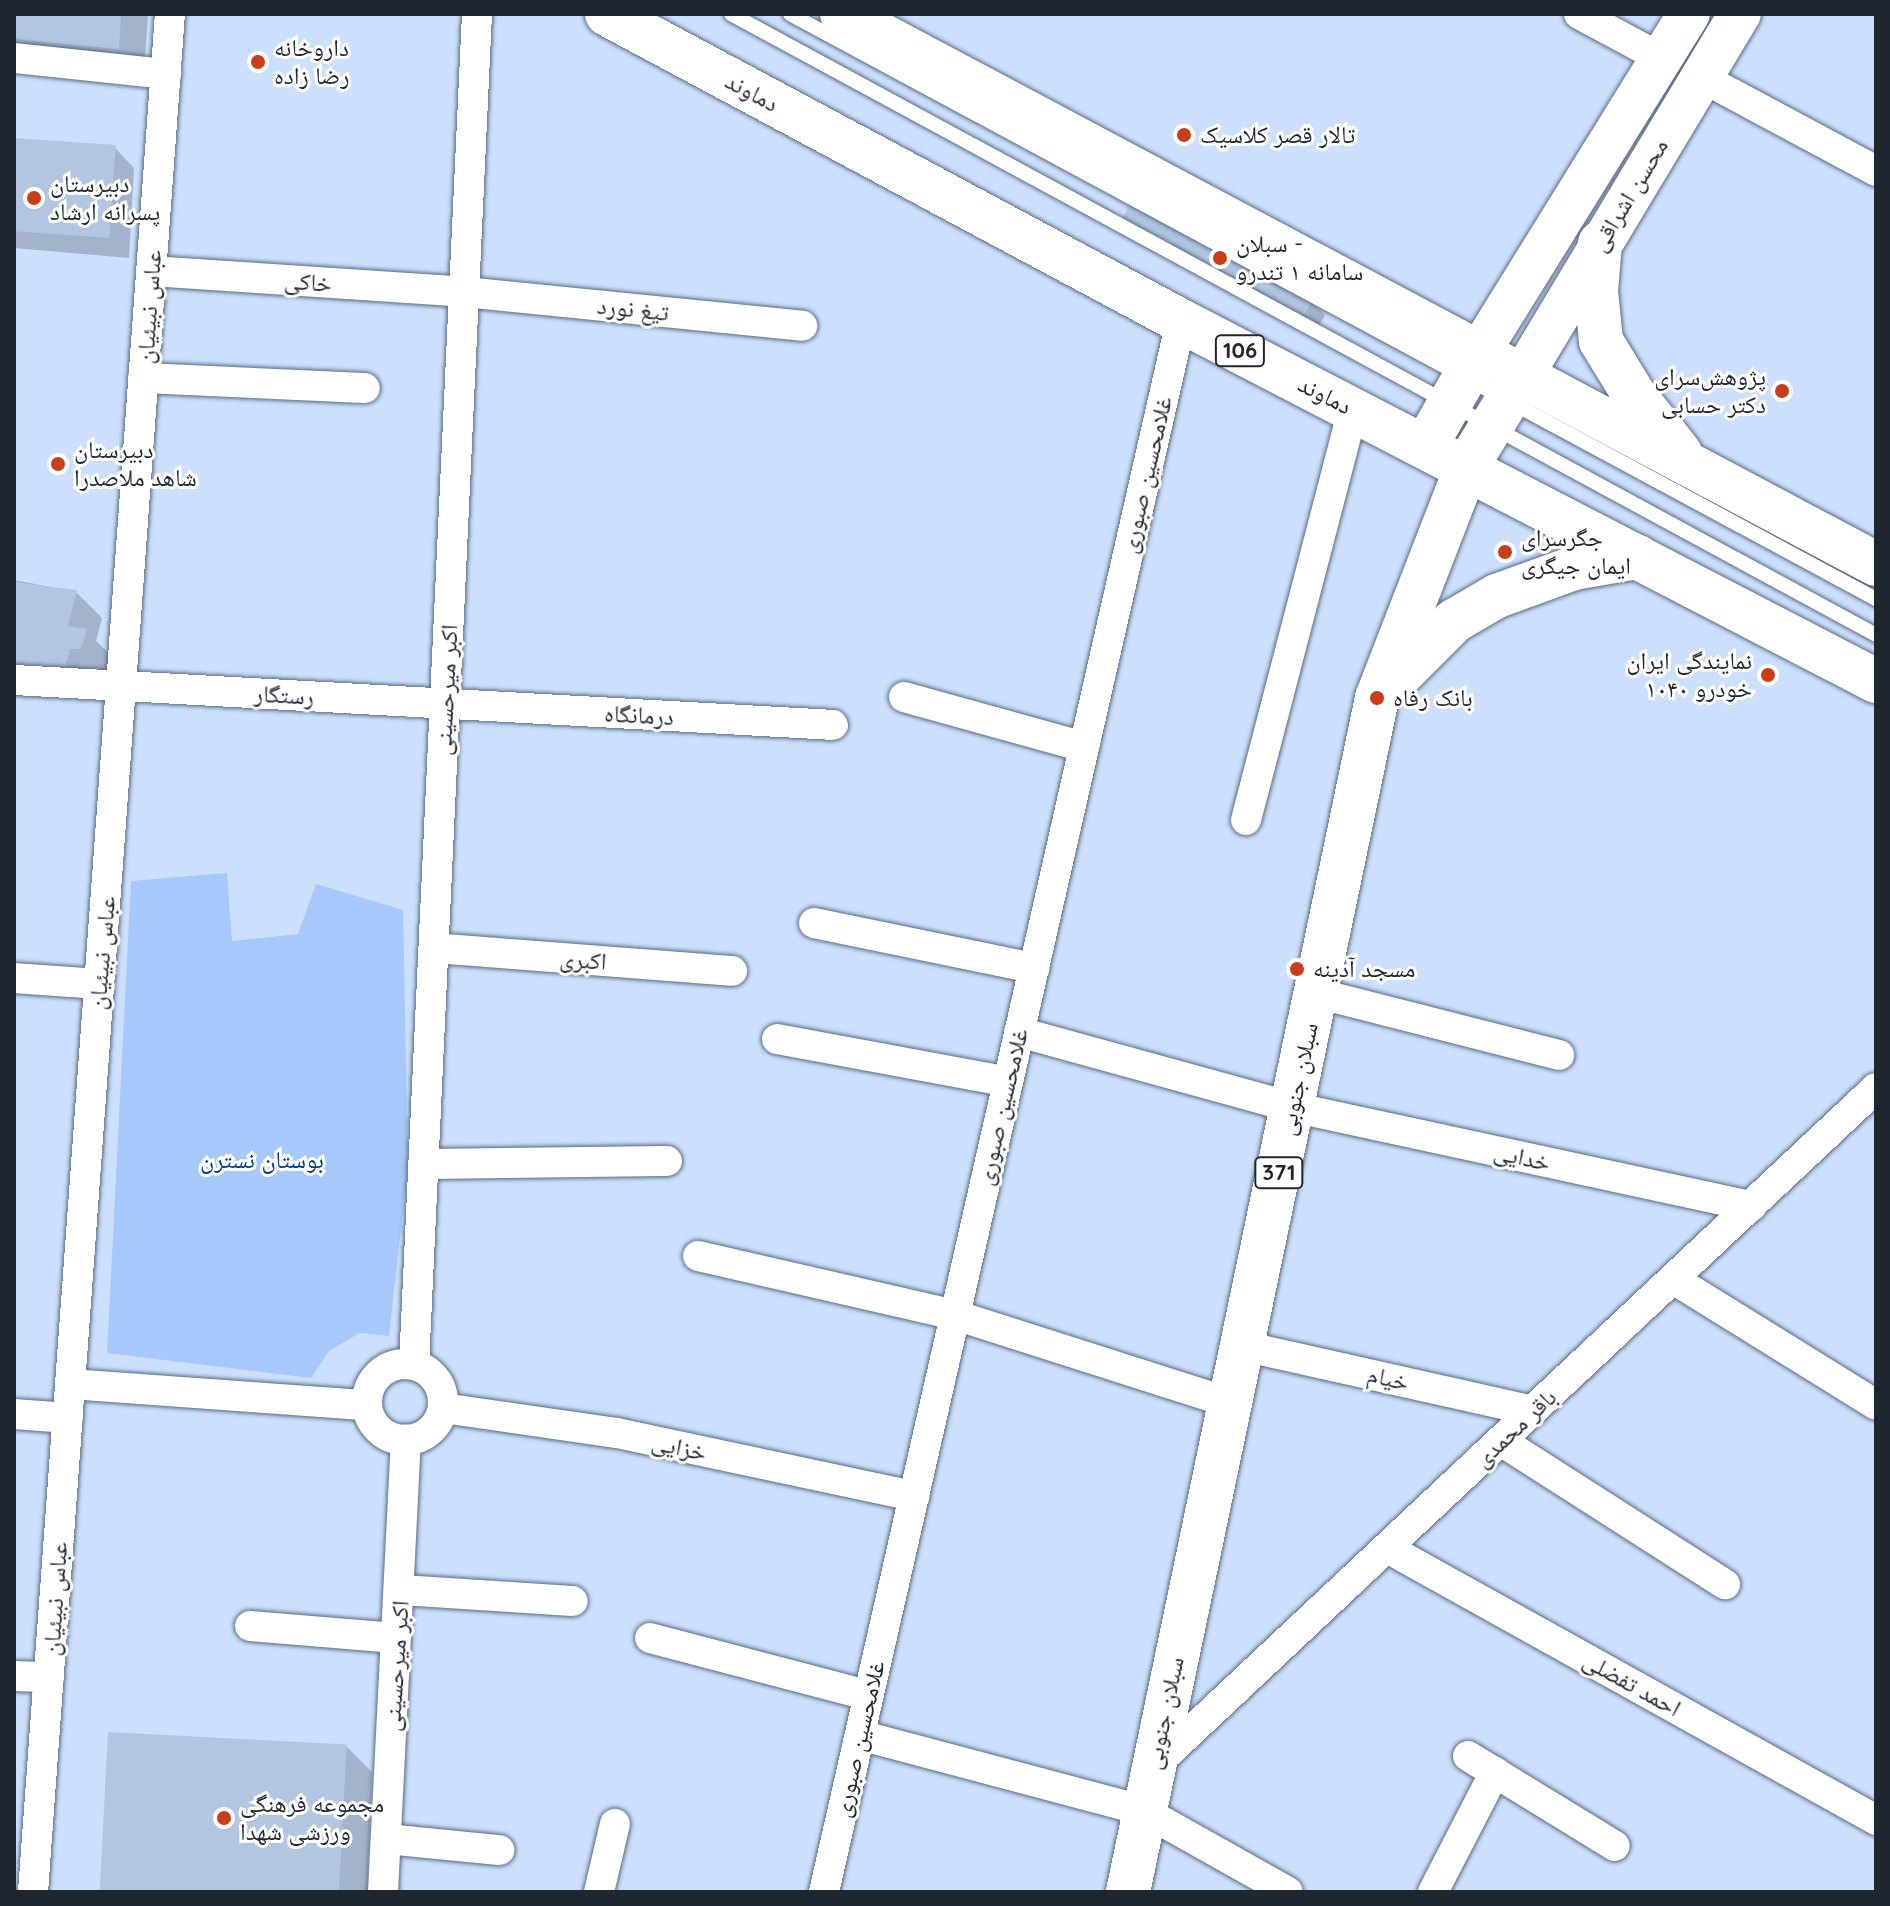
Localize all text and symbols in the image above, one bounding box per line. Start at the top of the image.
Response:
place label: داروخانه رضا زاده [274,34,349,90]
marker: داروخانه رضا زاده [249,53,267,71]
street label: دماوند [720,66,784,118]
place label: تالار قصر کلاسیک [1200,121,1355,149]
marker: تالار قصر کلاسیک [1175,126,1193,144]
street label: محسن اشراقی [1584,133,1674,257]
place label: دبیرستان پسرانه ارشاد [50,170,160,226]
marker: دبیرستان پسرانه ارشاد [25,189,43,207]
place label: سبلان - سامانه ۱ تندرو [1236,230,1363,286]
street label: عباس نبیئیان [131,249,167,365]
marker: سبلان - سامانه ۱ تندرو [1211,249,1229,267]
street label: خاکی [283,266,333,298]
street label: تیغ نورد [596,291,670,327]
road number: 106 [1214,333,1266,369]
place label: پژوهش‌سرای دکتر حسابی [1654,363,1766,419]
street label: دماوند [1293,369,1357,421]
marker: پژوهش‌سرای دکتر حسابی [1773,382,1791,400]
street label: غلامحسین صبوری [1114,394,1178,556]
place label: دبیرستان شاهد ملاصدرا [74,436,197,492]
marker: دبیرستان شاهد ملاصدرا [49,455,67,473]
place label: جگرسرای ایمان جیگری [1521,524,1631,580]
marker: جگرسرای ایمان جیگری [1496,543,1514,561]
street label: اکبر میرحسینی [428,624,464,756]
place label: نمایندگی ایران خودرو ۱۰۴۰ [1626,647,1752,703]
marker: نمایندگی ایران خودرو ۱۰۴۰ [1759,666,1777,684]
street label: رستگار [253,679,315,711]
place label: بانک رفاه [1393,684,1473,712]
marker: بانک رفاه [1368,689,1386,707]
street label: درمانگاه [603,699,675,731]
street label: عباس نبیئیان [83,895,121,1011]
street label: اکبری [558,944,608,976]
place label: مسجد آدینه [1313,955,1416,983]
marker: مسجد آدینه [1288,960,1306,978]
street label: سبلان جنوبی [1272,1020,1324,1138]
street label: غلامحسین صبوری [970,1026,1034,1188]
street label: خدایی [1491,1137,1553,1177]
park label: بوستان نسترن [200,1146,324,1174]
road number: 371 [1253,1155,1305,1191]
street label: خیام [1364,1359,1412,1397]
street label: باقر محمدی [1468,1383,1562,1473]
street label: خزایی [649,1427,709,1467]
street label: عباس نبیئیان [37,1541,73,1657]
street label: اکبر میرحسینی [377,1599,415,1733]
street label: احمد تفضلی [1578,1645,1686,1723]
street label: سبلان جنوبی [1138,1654,1190,1772]
street label: غلامحسین صبوری [827,1658,891,1820]
place label: مجموعه فرهنگی ورزشی شهدا [240,1790,384,1846]
marker: مجموعه فرهنگی ورزشی شهدا [215,1809,233,1827]

